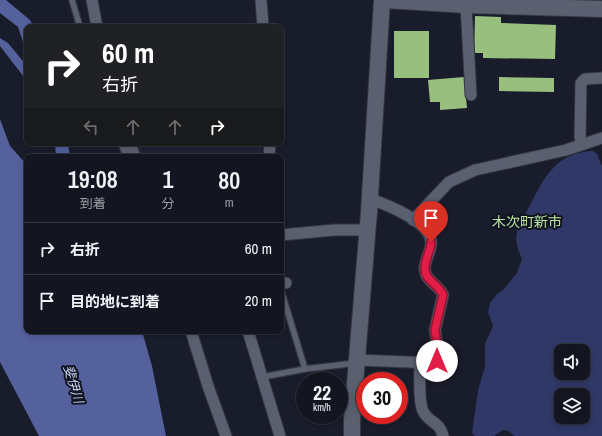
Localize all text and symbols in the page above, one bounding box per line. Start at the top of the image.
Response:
text: 60 m [102,34,154,72]
icon: right [36,40,88,92]
text: 右折 [102,72,138,97]
icon: left [80,116,102,138]
icon: ahead [122,116,144,138]
icon: ahead [164,116,186,138]
icon: right [206,116,228,138]
text: 19:08 [68,163,118,195]
text: 1 [163,163,174,195]
text: 80 [218,164,240,196]
text: m [225,194,234,211]
text: 到着 [80,195,106,212]
text: 分 [162,195,175,212]
pin [414,201,448,242]
icon: arrive [420,207,442,229]
district label: 木次町新市 [492,213,562,231]
icon: right [36,238,58,260]
text: 60 m [245,238,272,259]
text: 右折 [70,239,100,260]
icon: arrive [36,290,58,312]
text: 20 m [245,290,272,311]
text: 目的地に到着 [70,291,160,312]
position arrow [416,340,458,382]
map controls [554,344,590,424]
button: sound [554,344,590,380]
water label: 斐伊川 [60,363,88,407]
speed limit sign: 30 [356,372,408,424]
text: 22 [313,379,331,406]
button: layers [554,388,590,424]
text: km/h [313,401,331,414]

